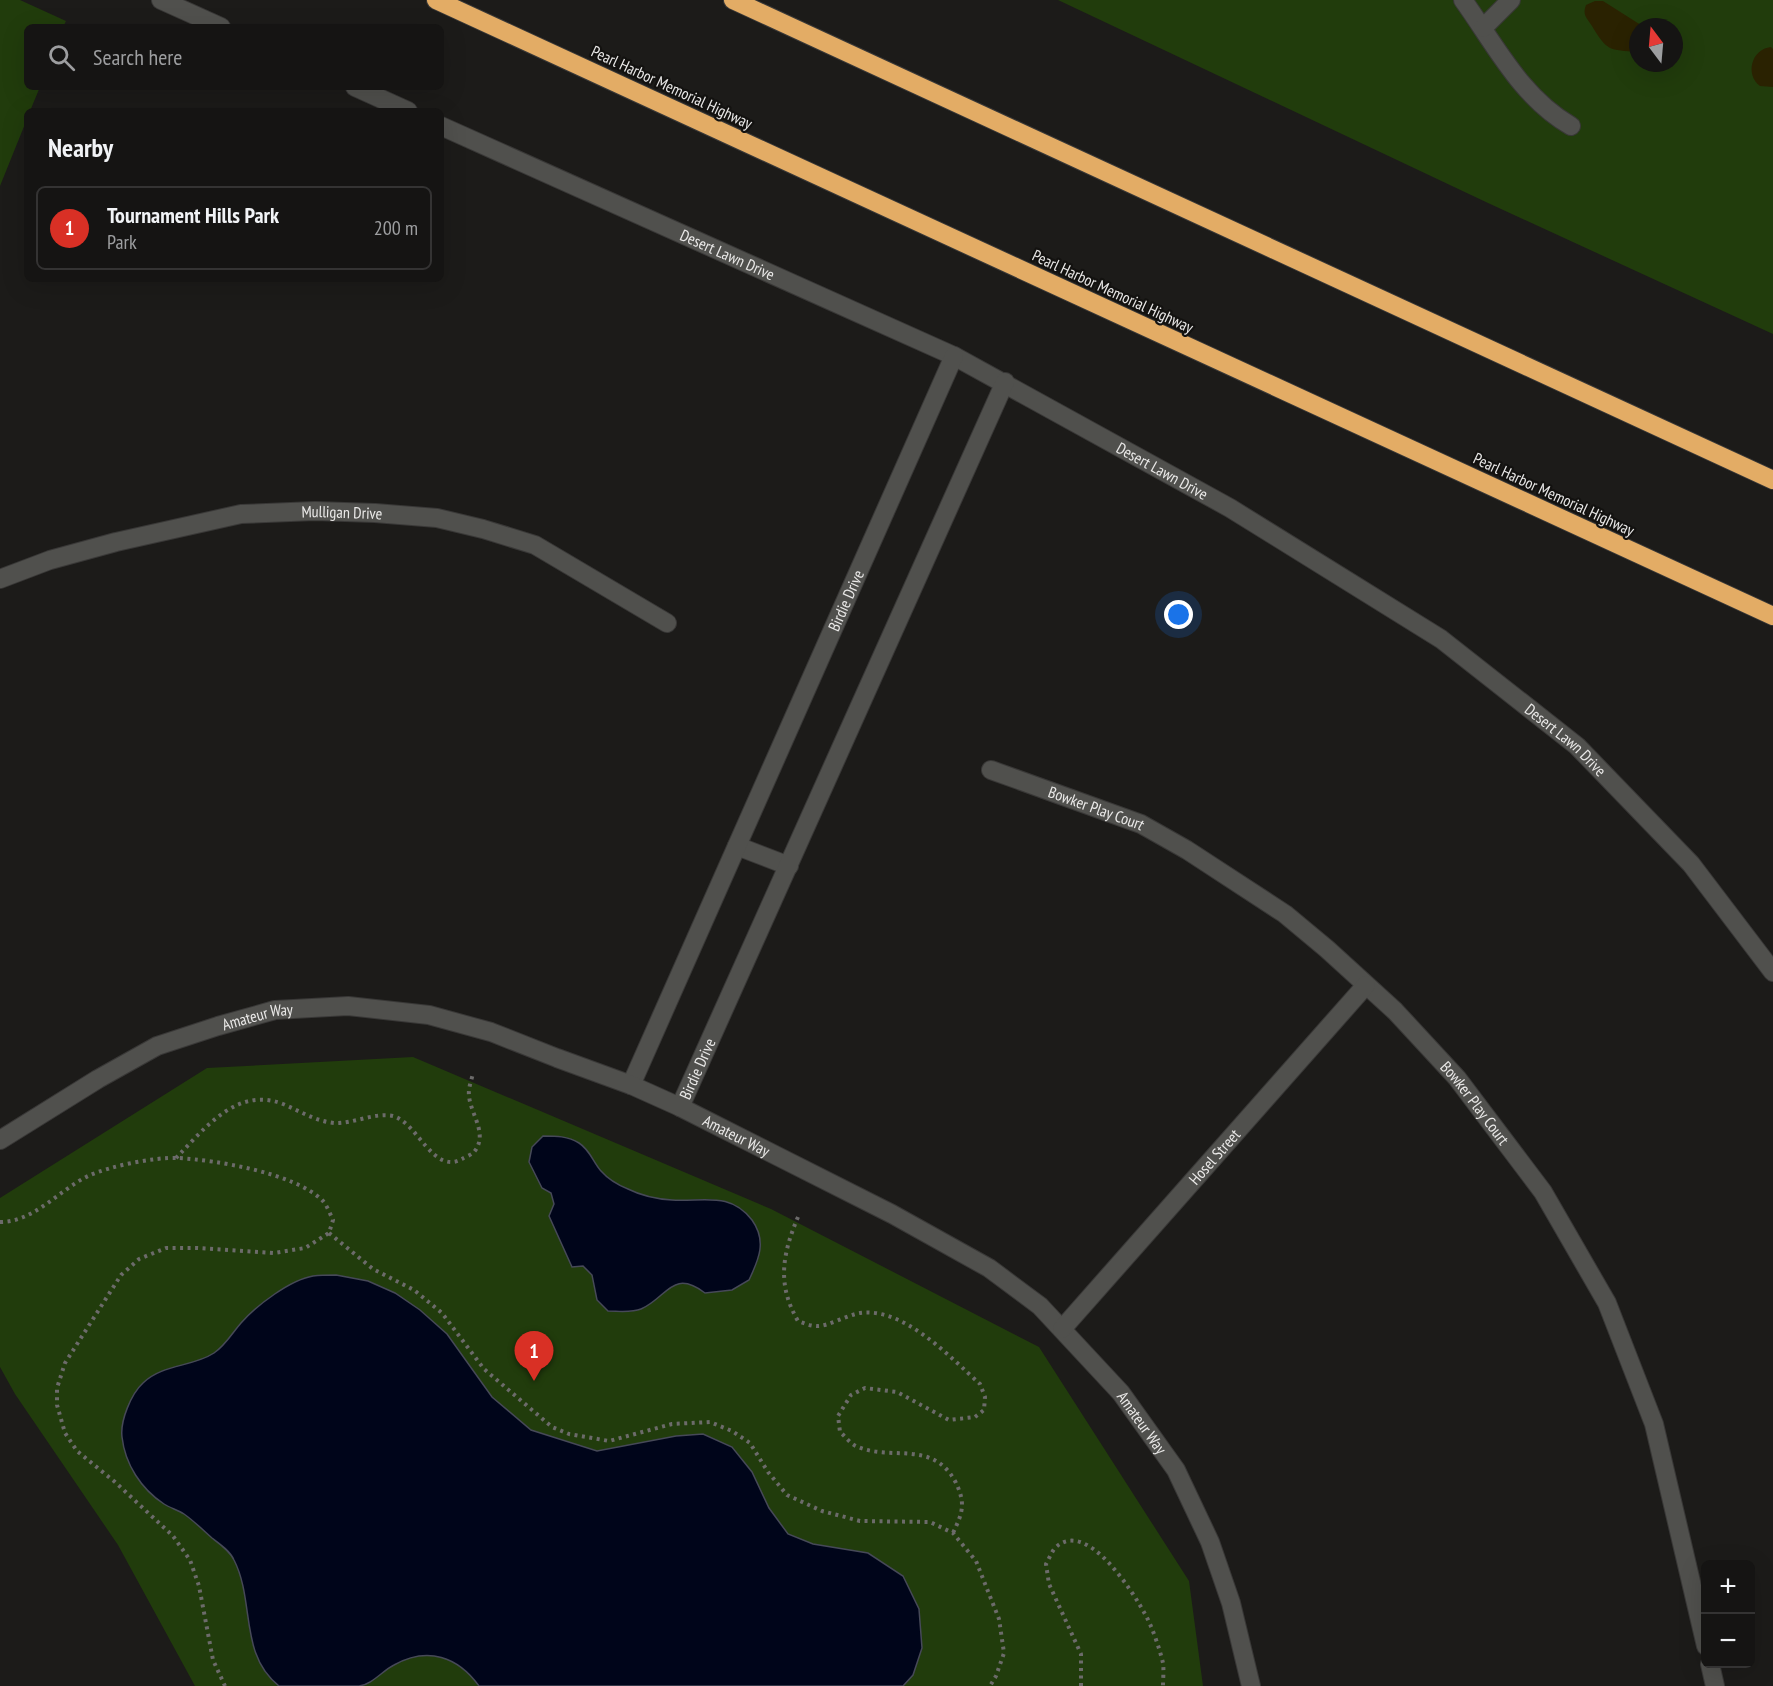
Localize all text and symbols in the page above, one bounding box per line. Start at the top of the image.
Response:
north arrow [1629,18,1683,72]
search box [24,24,444,90]
icon: search [45,41,78,74]
street label: Pearl Harbor Memorial Highway [588,41,756,133]
text: Search here [93,43,182,71]
text: Nearby [48,131,113,164]
text: Tournament Hills Park [107,201,279,229]
text: 1 [65,215,74,241]
text: 200 m [374,215,418,241]
street label: Desert Lawn Drive [677,225,778,284]
text: Park [107,229,137,255]
street label: Pearl Harbor Memorial Highway [1029,245,1197,337]
street label: Desert Lawn Drive [1113,437,1212,504]
street label: Pearl Harbor Memorial Highway [1470,448,1638,540]
street label: Mulligan Drive [301,501,383,524]
street label: Birdie Drive [823,567,868,634]
your location [1164,600,1193,629]
street label: Desert Lawn Drive [1521,699,1611,780]
street label: Bowker Play Court [1046,782,1149,834]
street label: Amateur Way [220,999,293,1034]
street label: Birdie Drive [675,1035,720,1102]
street label: Bowker Play Court [1436,1057,1514,1149]
street label: Amateur Way [700,1110,773,1161]
street label: Hosel Street [1184,1124,1245,1189]
pin: 1 [514,1332,554,1381]
street label: Amateur Way [1113,1387,1171,1458]
map controls [1701,1560,1755,1668]
button: + [1701,1560,1755,1614]
button: − [1701,1614,1755,1668]

